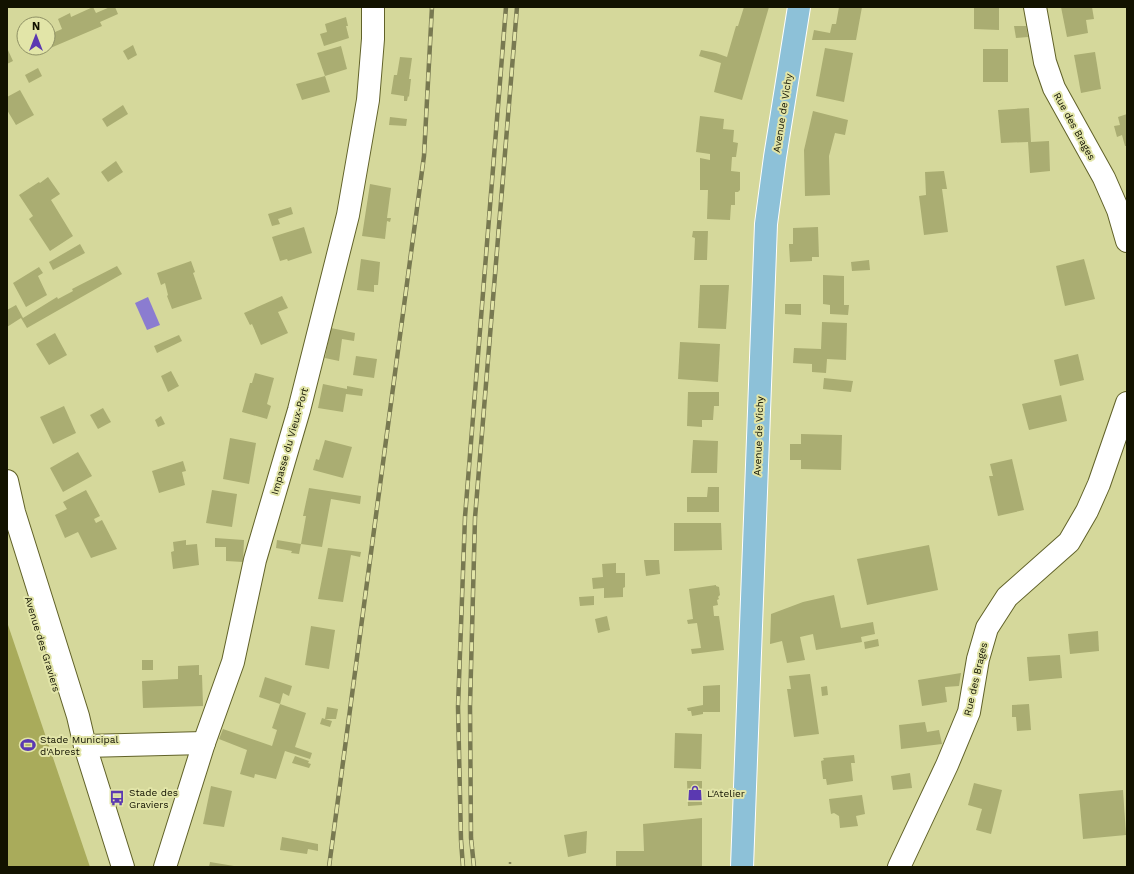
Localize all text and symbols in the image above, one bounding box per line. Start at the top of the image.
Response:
north arrow [16,16,56,56]
text: N [32,20,40,33]
street label: Avenue de Vichy [771,72,794,153]
street label: Rue des Brages [1052,91,1098,162]
street label: Impasse du Vieux-Port [269,386,310,496]
street label: Avenue de Vichy [752,395,765,476]
street label: Avenue des Graviers [23,595,62,693]
street label: Rue des Brages [962,641,989,717]
place label: Stade Municipal d'Abrest [40,734,118,757]
sports icon: Stade Municipal d'Abrest [19,736,37,754]
shop icon: L'Atelier [686,784,704,802]
place label: Stade des Graviers [129,787,178,810]
place label: L'Atelier [707,788,745,799]
bus stop icon: Stade des Graviers [108,789,126,807]

